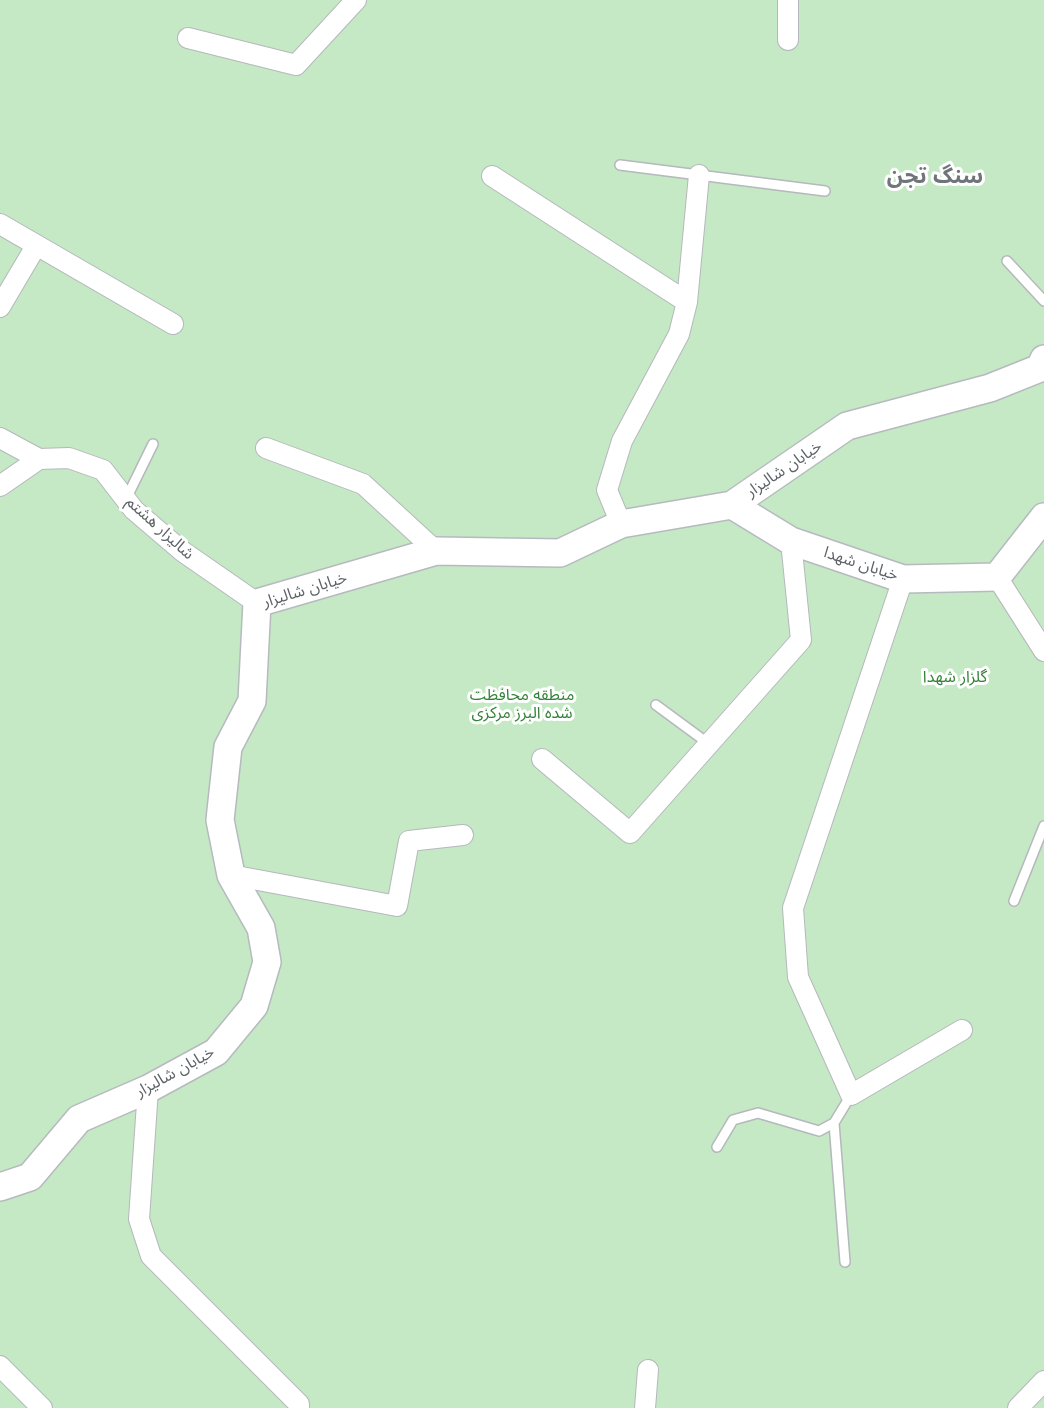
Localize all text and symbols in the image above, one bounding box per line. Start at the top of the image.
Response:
district label: سنگ تجن [887,163,983,189]
street label: خیابان شالیزار [742,437,826,501]
street label: شالیزار هشتم [122,492,198,564]
street label: خیابان شهدا [821,543,901,585]
street label: خیابان شالیزار [260,568,350,612]
park label: گلزار شهدا [923,667,987,687]
park label: منطقه محافظت شده البرز مرکزی [470,685,574,723]
street label: خیابان شالیزار [132,1042,218,1102]

